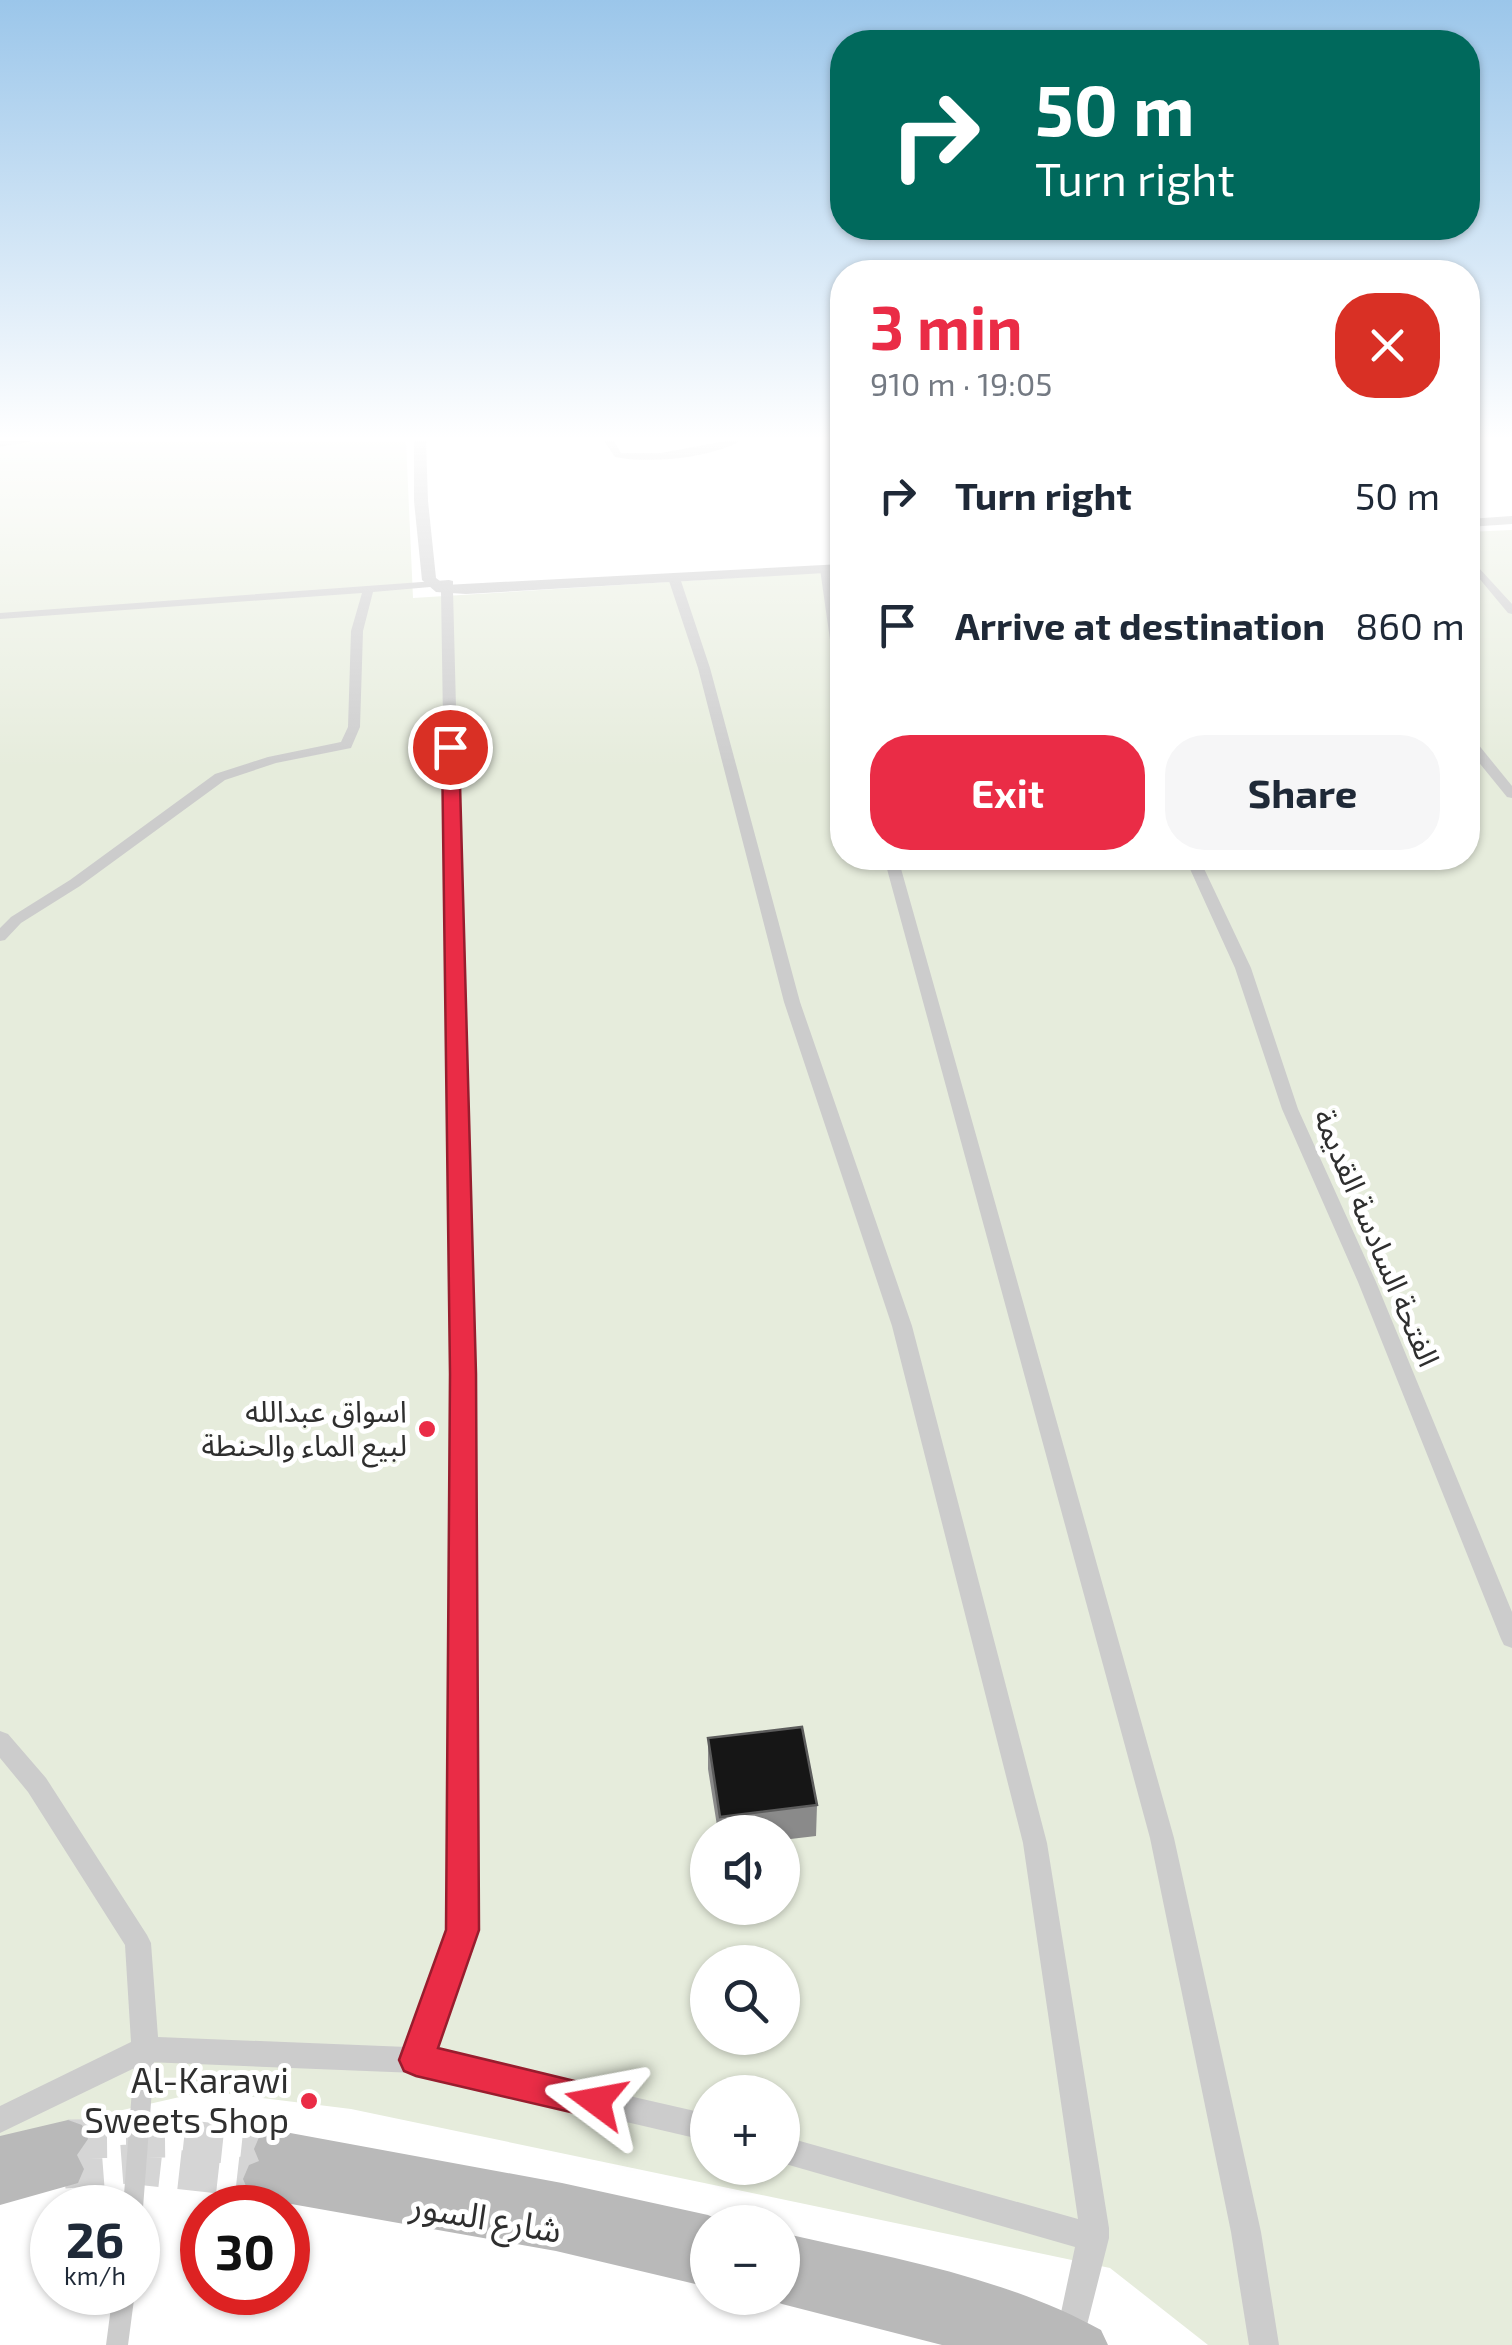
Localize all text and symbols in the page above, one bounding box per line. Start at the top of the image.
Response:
text: 50 m [1035,66,1195,150]
icon: right [870,70,1000,200]
text: Turn right [1035,151,1235,205]
text: 3 min [870,290,1022,362]
button: close [1335,293,1440,398]
text: 910 m · 19:05 [870,364,1052,402]
icon: right [870,468,925,523]
text: Turn right [955,472,1132,518]
text: 50 m [1355,472,1440,518]
icon: arrive [870,598,925,653]
text: Arrive at destination [955,602,1325,648]
text: 860 m [1355,602,1465,648]
pin [408,705,493,790]
icon: arrive [423,720,478,775]
button: Exit [870,735,1145,850]
button: Share [1165,735,1440,850]
street label: الفتحة السادسة القديمة [1307,1103,1448,1371]
place label: اسواق عبدالله لبيع الماء والحنطة [201,1392,407,1468]
marker: اسواق عبدالله لبيع الماء والحنطة [416,1418,438,1440]
map controls [690,1815,800,2315]
button: sound [690,1815,800,1925]
button: search [690,1945,800,2055]
position arrow [544,2049,648,2153]
place label: Al-Karawi Sweets Shop [84,2058,289,2140]
button: + [690,2075,800,2185]
marker: Al-Karawi Sweets Shop [298,2090,320,2112]
street label: شارع السور [405,2182,565,2257]
speed limit sign: 30 [180,2185,310,2315]
button: − [690,2205,800,2315]
text: 26 [66,2208,124,2268]
text: km/h [64,2260,126,2290]

